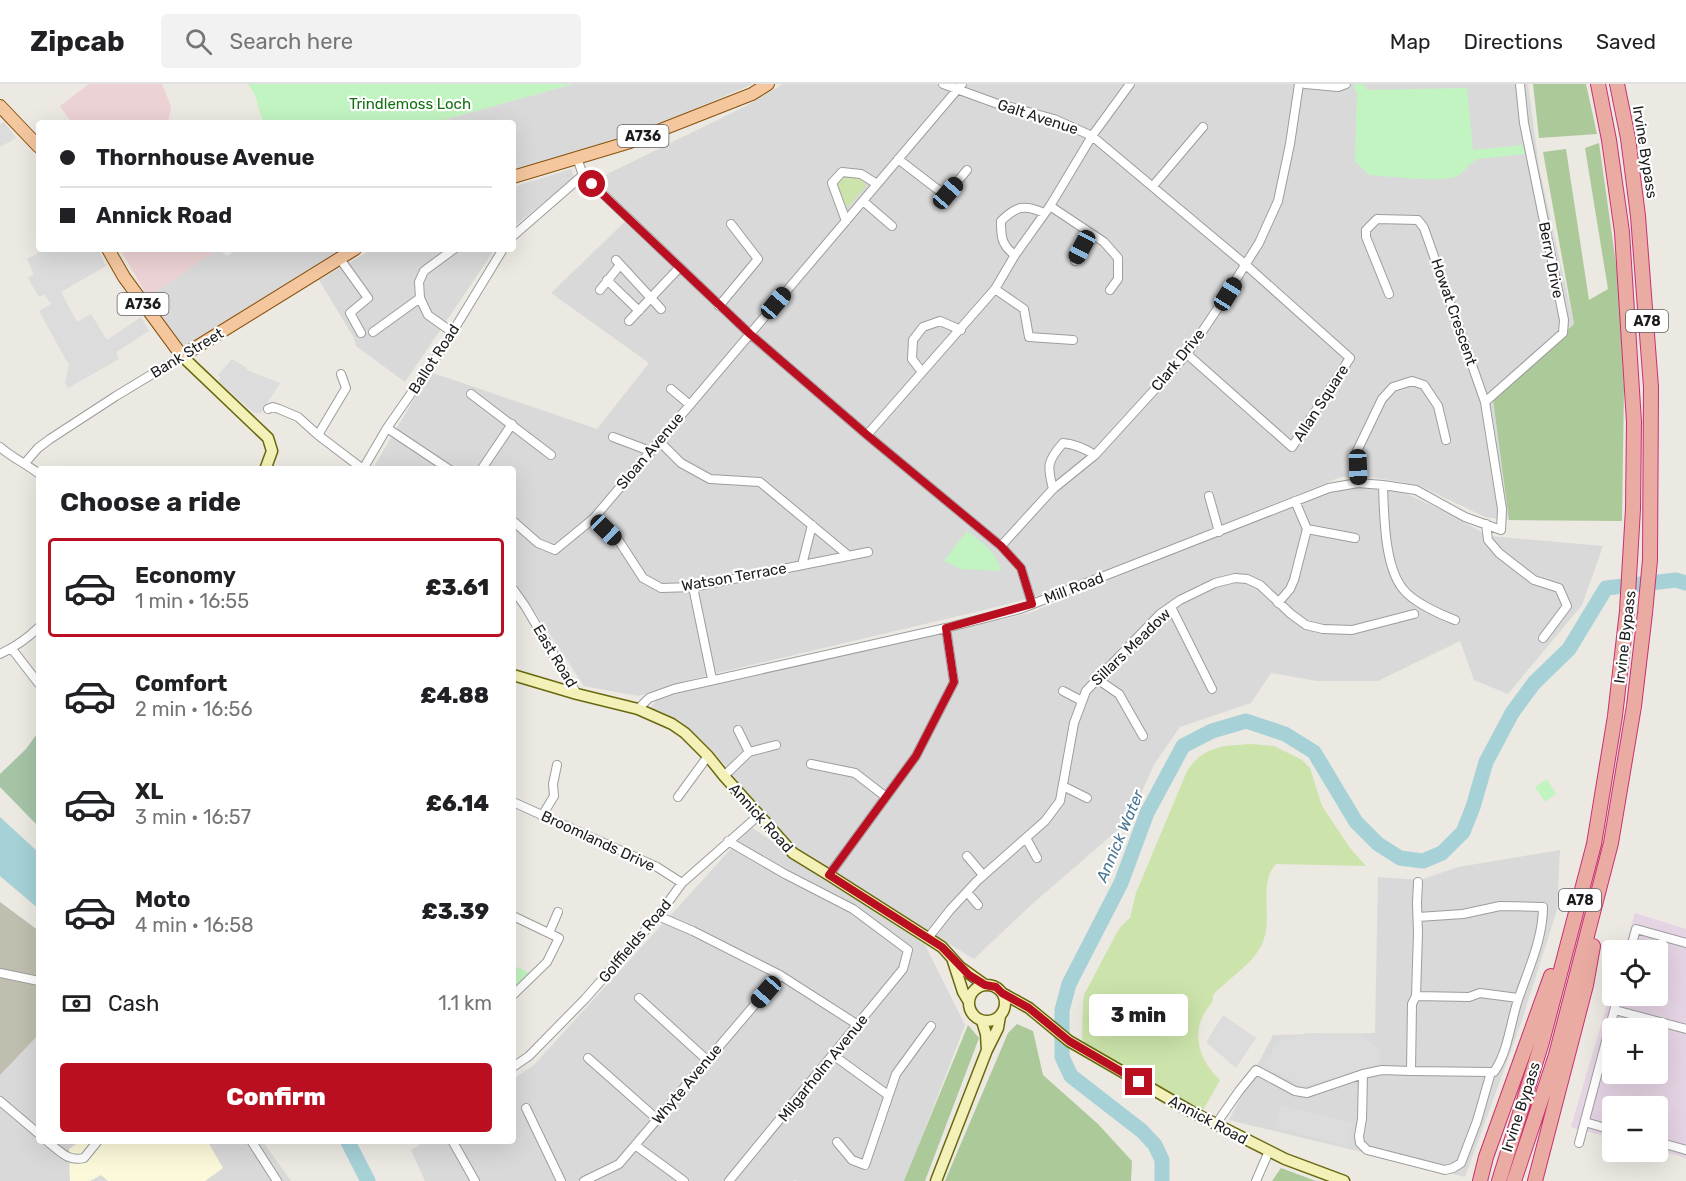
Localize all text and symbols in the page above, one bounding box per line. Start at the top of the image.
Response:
search box [161,14,581,68]
text: Zipcab [30,25,125,58]
icon: search [182,25,215,58]
text: Search here [230,28,353,55]
text: Map [1390,29,1431,54]
text: Directions [1464,29,1563,54]
text: Saved [1596,29,1656,54]
park label: Trindlemoss Loch [349,95,471,113]
street label: Galt Avenue [995,95,1081,139]
street label: Irvine Bypass [1629,104,1661,200]
road number: A736 [618,125,668,147]
text: Thornhouse Avenue [96,144,315,171]
route start [578,170,605,197]
car [929,174,967,212]
text: Annick Road [96,202,232,229]
street label: Berry Drive [1535,220,1567,300]
car [1066,227,1098,267]
street label: Howat Crescent [1427,256,1481,368]
car [1211,274,1245,314]
car [758,283,794,323]
road number: A736 [118,293,168,315]
road number: A78 [1626,310,1668,332]
street label: Ballot Road [405,321,463,397]
street label: Bank Street [147,324,227,382]
street label: Clark Drive [1147,325,1209,395]
street label: Allan Square [1290,361,1352,445]
street label: Sloan Avenue [613,409,687,493]
car [1348,449,1368,485]
text: Choose a ride [60,486,241,518]
car [587,511,625,549]
street label: Watson Terrace [680,559,788,595]
icon: car [63,561,117,615]
text: Economy [135,562,236,589]
street label: Mill Road [1042,568,1106,608]
text: £3.61 [425,574,489,601]
text: 1 min · 16:55 [135,589,249,613]
street label: Irvine Bypass [1610,589,1640,685]
street label: Sillars Meadow [1088,605,1174,689]
street label: East Road [529,621,581,691]
icon: car [63,669,117,723]
text: Comfort [135,670,227,697]
text: £4.88 [420,682,489,709]
text: 2 min · 16:56 [135,697,252,721]
icon: car [63,777,117,831]
text: XL [135,778,163,805]
street label: Annick Road [725,780,797,856]
water label: Annick Water [1092,786,1148,886]
text: £6.14 [426,790,489,817]
text: 3 min · 16:57 [135,805,251,829]
street label: Broomlands Drive [538,807,658,875]
icon: car [63,885,117,939]
text: Moto [135,886,190,913]
road number: A78 [1559,889,1601,911]
street label: Golffields Road [595,896,675,986]
text: £3.39 [422,898,489,925]
text: 4 min · 16:58 [135,913,254,937]
map controls [1602,940,1668,1162]
button: locate [1602,940,1668,1006]
car [747,973,785,1011]
icon: cash [60,987,93,1020]
text: Cash [108,990,159,1017]
text: 1.1 km [438,991,492,1015]
callout: 3 min [1090,995,1188,1037]
text: 3 min [1111,1003,1166,1027]
street label: Milgarholm Avenue [774,1011,872,1125]
button: + [1602,1018,1668,1084]
street label: Whyte Avenue [648,1040,726,1128]
street label: Irvine Bypass [1498,1059,1544,1154]
button: Confirm [60,1063,492,1132]
route end [1125,1068,1152,1095]
street label: Annick Road [1165,1092,1251,1148]
button: − [1602,1096,1668,1162]

